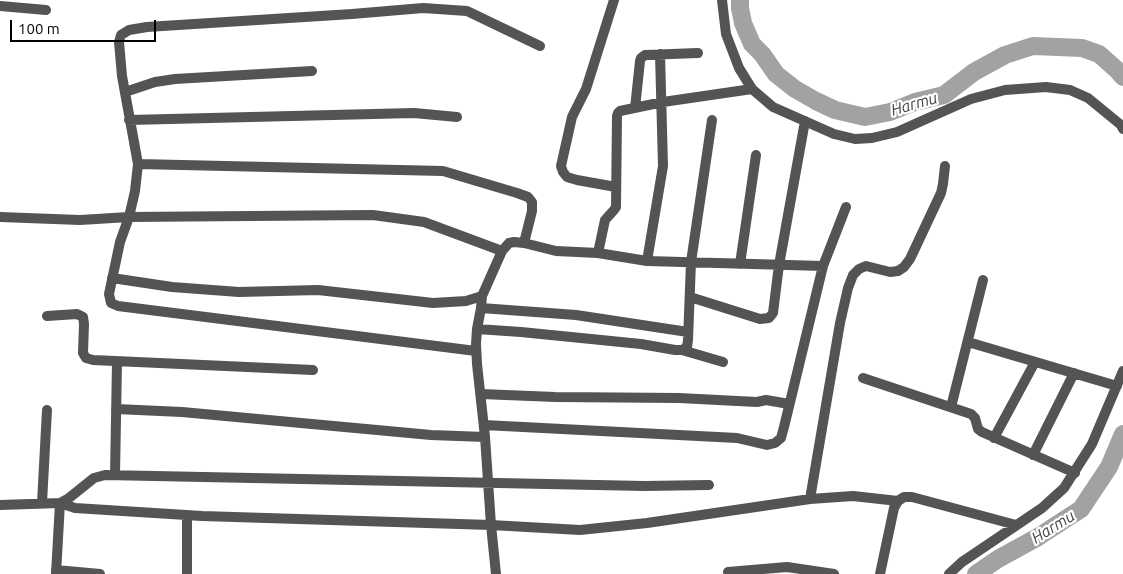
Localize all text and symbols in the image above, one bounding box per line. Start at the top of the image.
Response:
scale bar [12,10,159,42]
text: 100 m [18,20,60,37]
water label: Harmu [889,88,939,120]
water label: Harmu [1028,506,1078,548]

